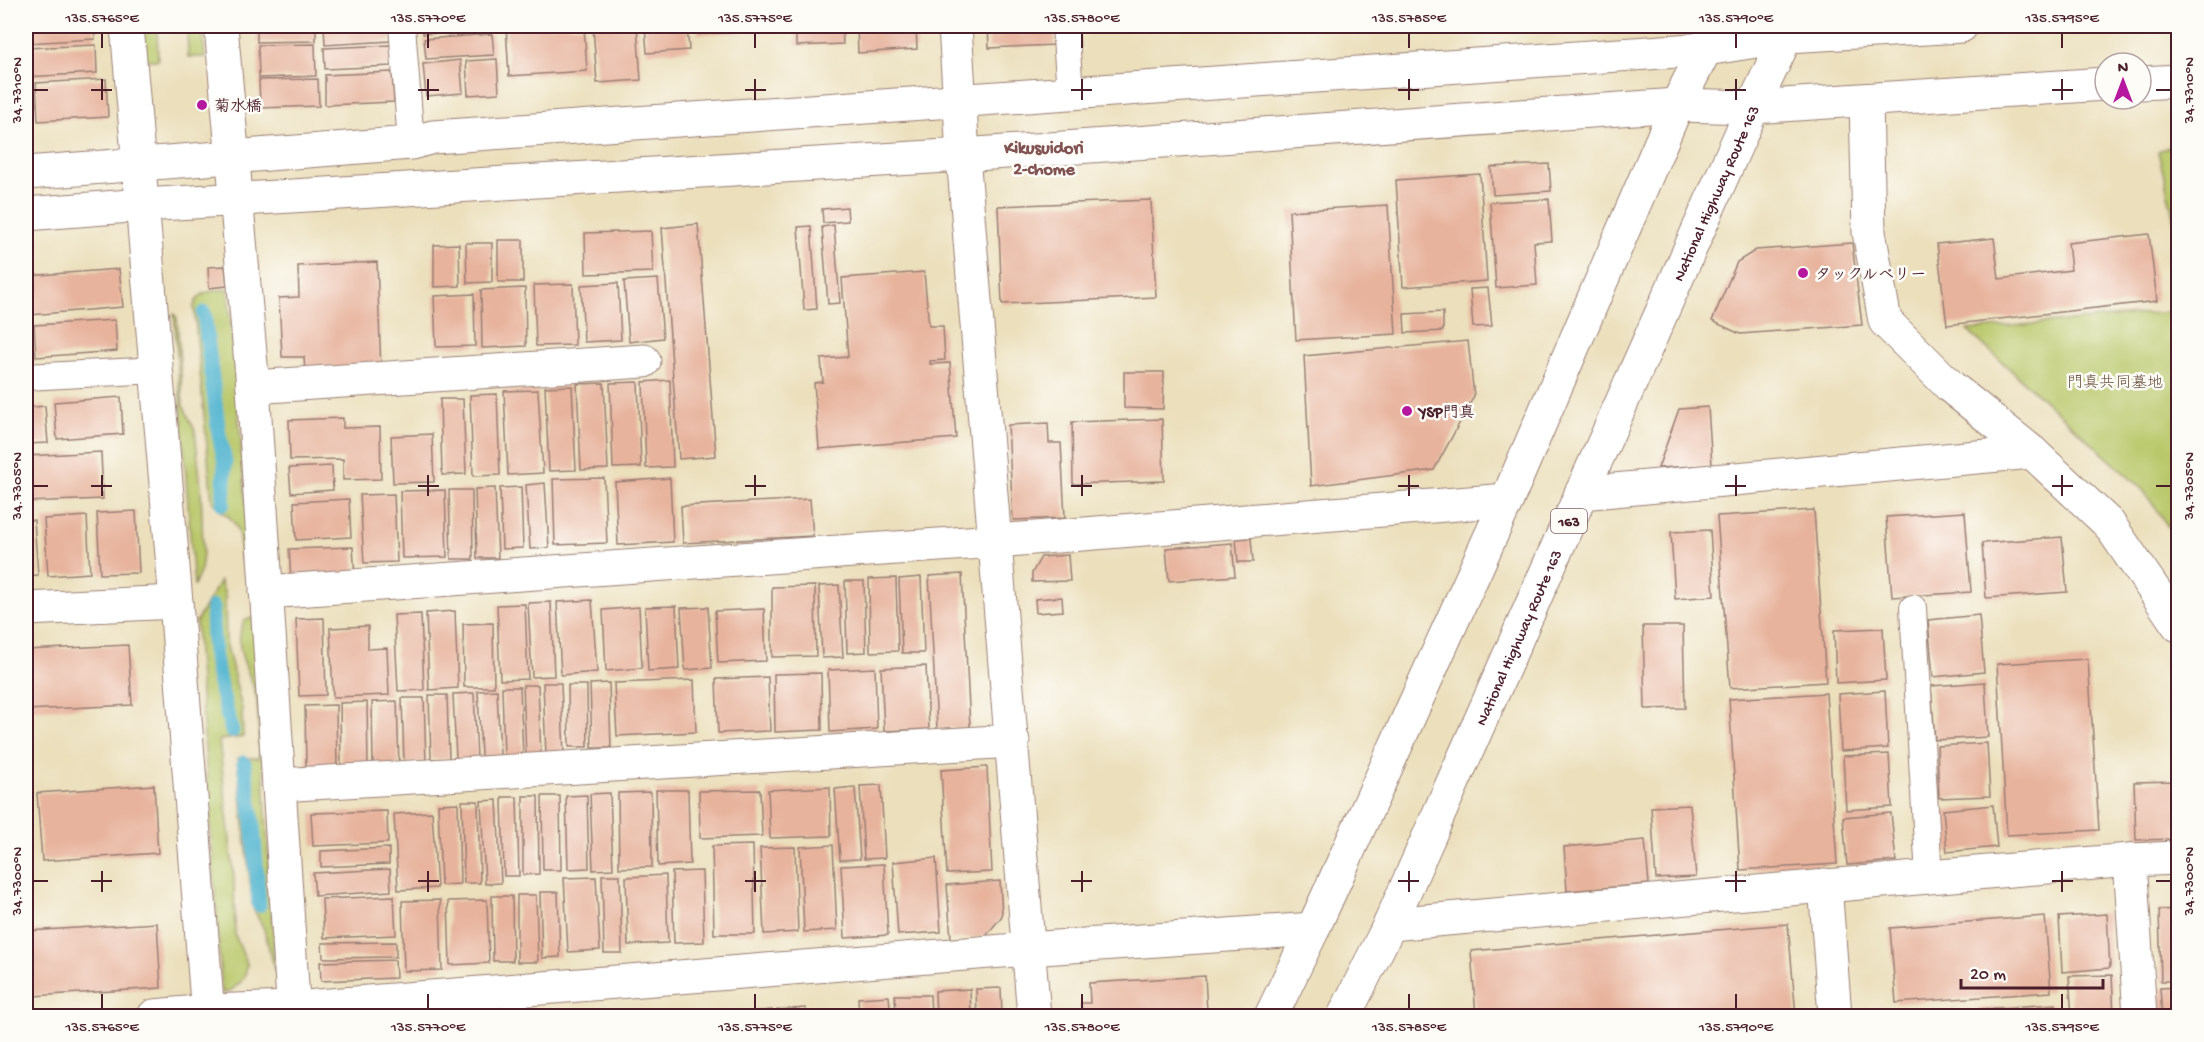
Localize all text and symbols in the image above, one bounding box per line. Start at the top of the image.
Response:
text: 135.5765°E [64,10,140,28]
text: 135.5770°E [390,10,466,28]
text: 135.5775°E [717,10,793,28]
text: 135.5780°E [1044,10,1120,28]
text: 135.5785°E [1371,10,1447,28]
text: 135.5790°E [1698,10,1774,28]
text: 135.5795°E [2024,10,2099,28]
north arrow [2093,51,2153,111]
text: 34.7310°N [9,57,27,124]
text: 34.7310°N [2181,57,2199,124]
text: N [2118,60,2129,79]
place label: 菊水橋 [214,97,262,118]
marker: 菊水橋 [195,98,209,112]
street label: National Highway Route 163 [1671,103,1765,285]
district label: Kikusuidori 2-chome [1003,139,1084,181]
marker: タックルベリー [1796,266,1810,280]
place label: タックルベリー [1815,267,1926,286]
park label: 門真共同墓地 [2067,373,2163,394]
marker: YSP門真 [1400,404,1414,418]
place label: YSP門真 [1417,404,1475,424]
text: 34.7305°N [9,452,27,521]
text: 34.7305°N [2181,452,2199,521]
road number: 163 [1551,509,1587,533]
street label: National Highway Route 163 [1473,547,1568,729]
text: 34.7300°N [9,846,27,916]
text: 34.7300°N [2181,846,2199,916]
scale bar [1961,952,2104,990]
text: 20 m [1970,965,2006,986]
text: 135.5765°E [64,1019,140,1037]
text: 135.5770°E [390,1019,466,1037]
text: 135.5775°E [717,1019,793,1037]
text: 135.5780°E [1044,1019,1120,1037]
text: 135.5785°E [1371,1019,1447,1037]
text: 135.5790°E [1698,1019,1774,1037]
text: 135.5795°E [2024,1019,2099,1037]

